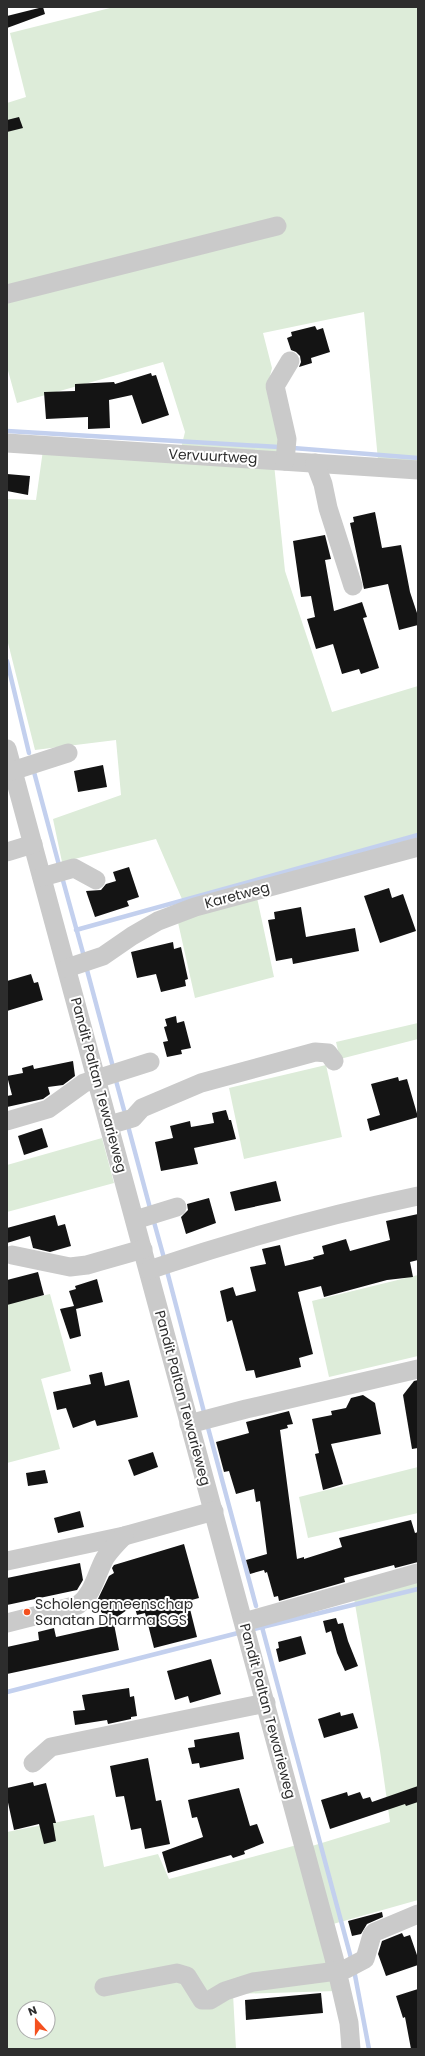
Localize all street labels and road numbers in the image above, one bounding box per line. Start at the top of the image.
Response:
street label: Vervuurtweg [168,444,258,468]
street label: Karetweg [202,877,272,913]
street label: Pandit Paltan Tewarieweg [66,995,132,1175]
street label: Pandit Paltan Tewarieweg [150,1308,216,1488]
street label: Pandit Paltan Tewarieweg [235,1621,301,1801]

